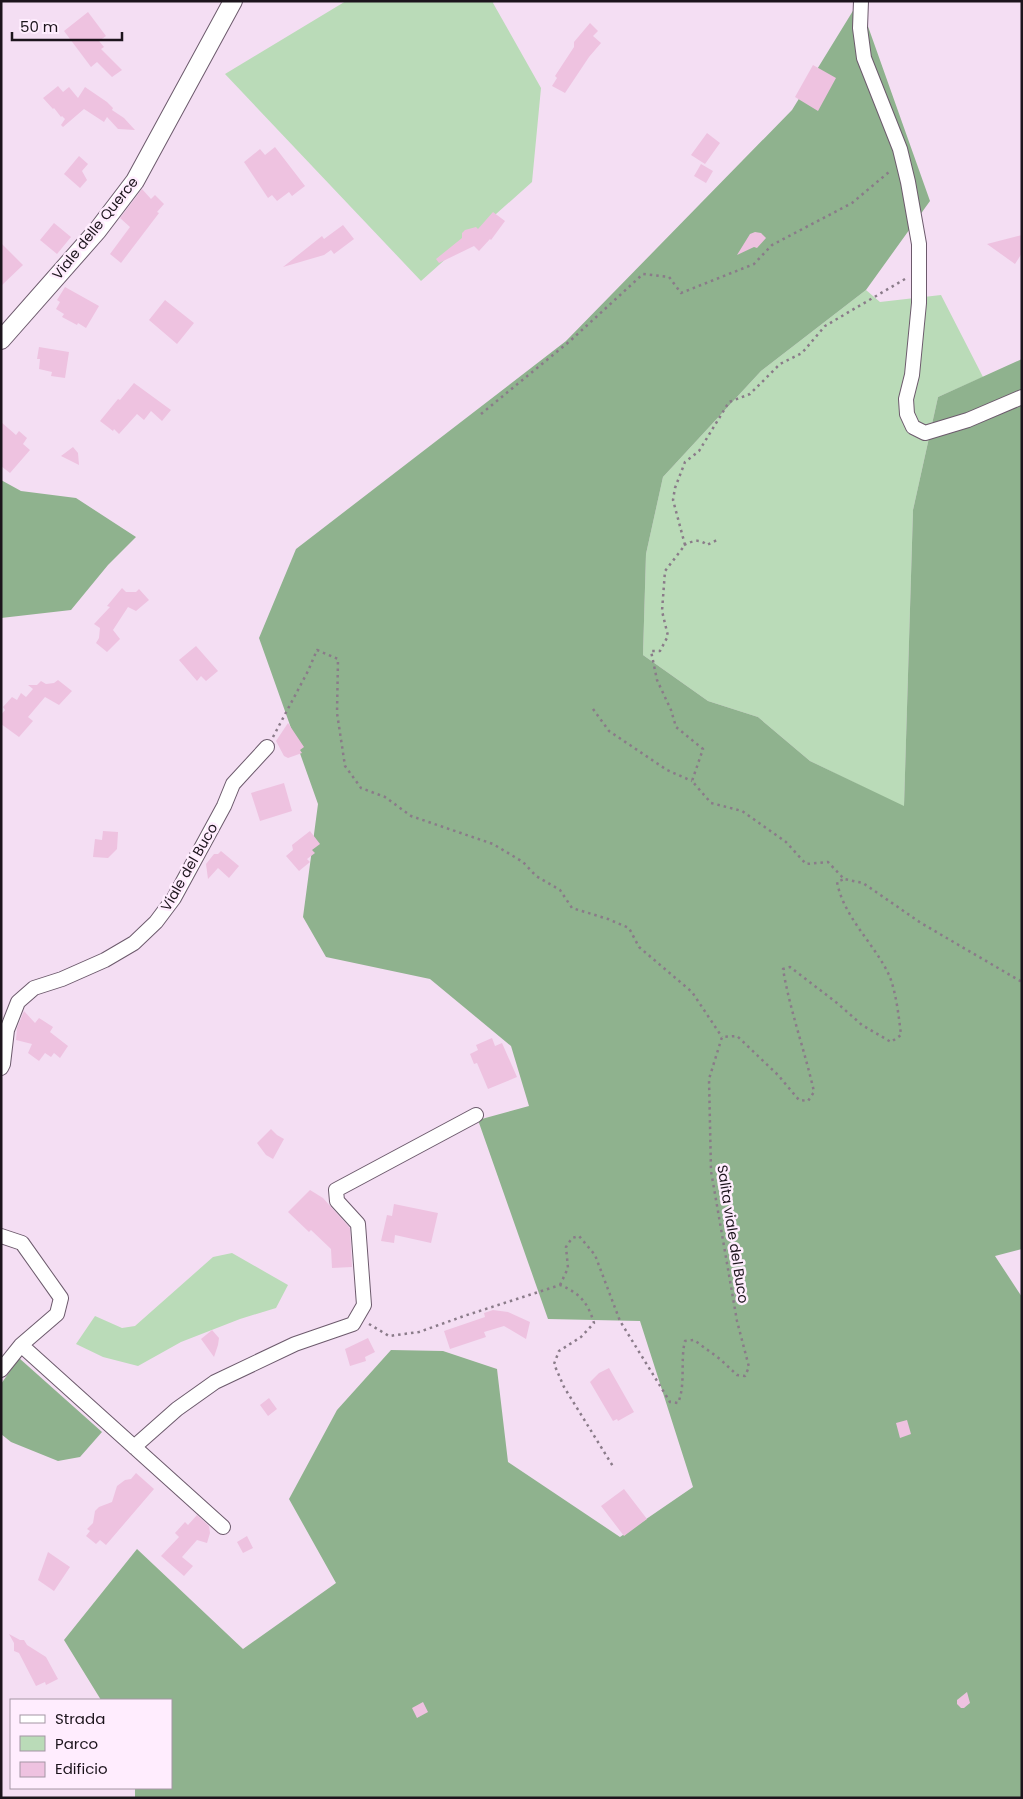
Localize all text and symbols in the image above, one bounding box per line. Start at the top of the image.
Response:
scale bar [12,10,122,42]
text: 50 m [20,16,58,37]
street label: Viale delle Querce [47,172,143,284]
street label: Viale del Buco [156,819,222,915]
street label: Salita viale del Buco [712,1163,754,1305]
legend [10,1699,172,1789]
text: Strada [55,1708,105,1729]
text: Parco [55,1733,98,1754]
text: Edificio [55,1758,108,1779]

